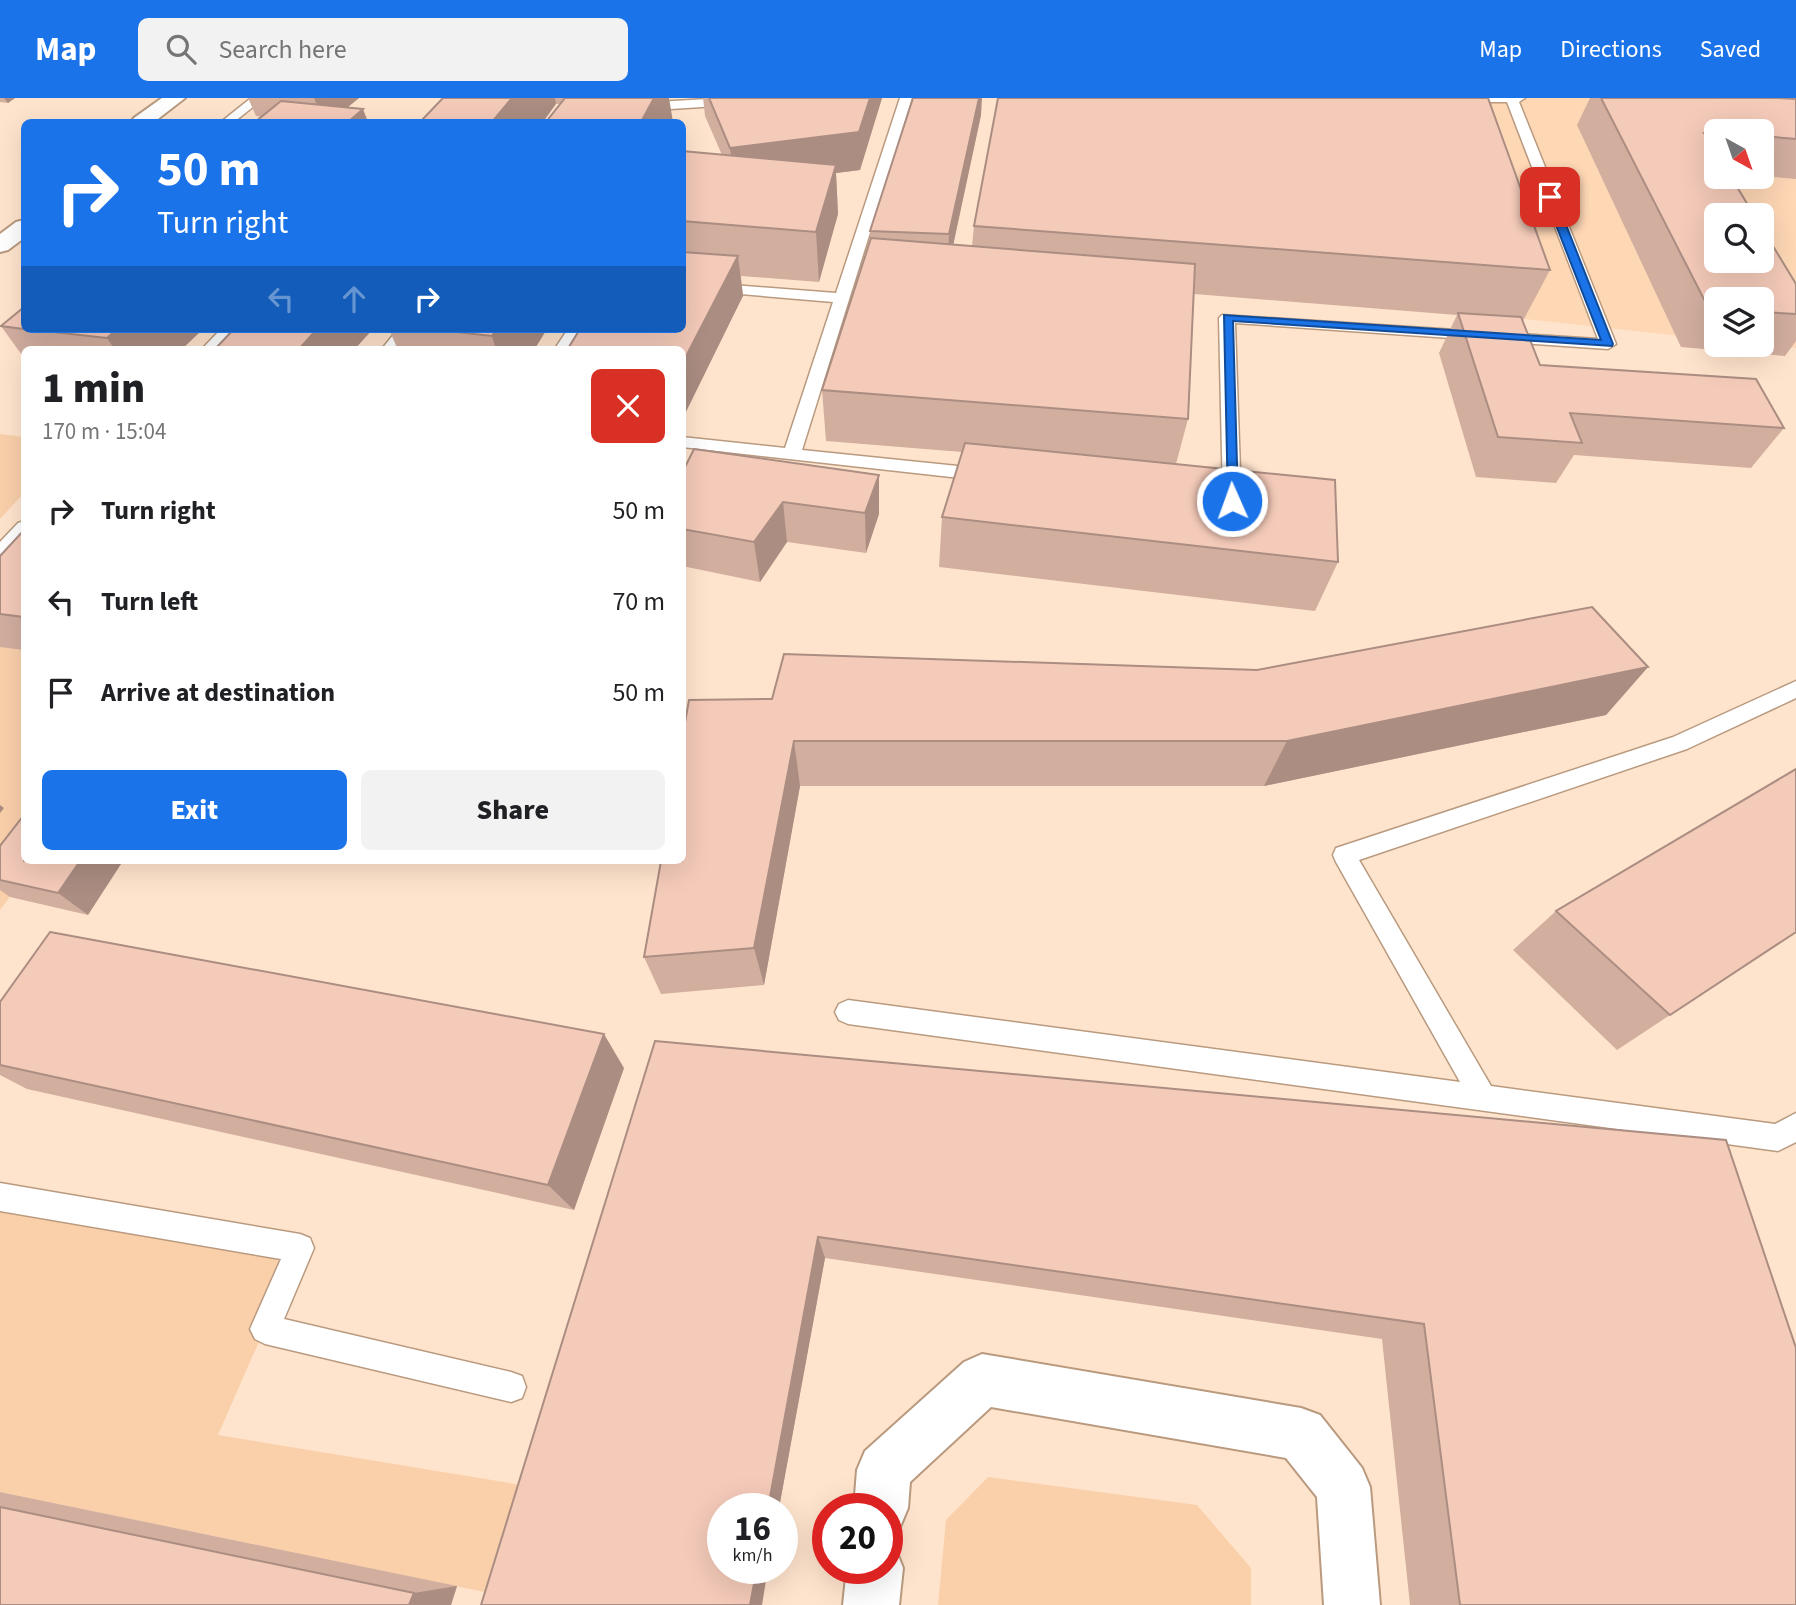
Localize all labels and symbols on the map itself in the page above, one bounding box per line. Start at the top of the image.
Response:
north arrow [1704,119,1774,189]
pin [1520,167,1580,227]
position arrow [1195,464,1269,538]
speed limit sign: 20 [812,1493,903,1584]

